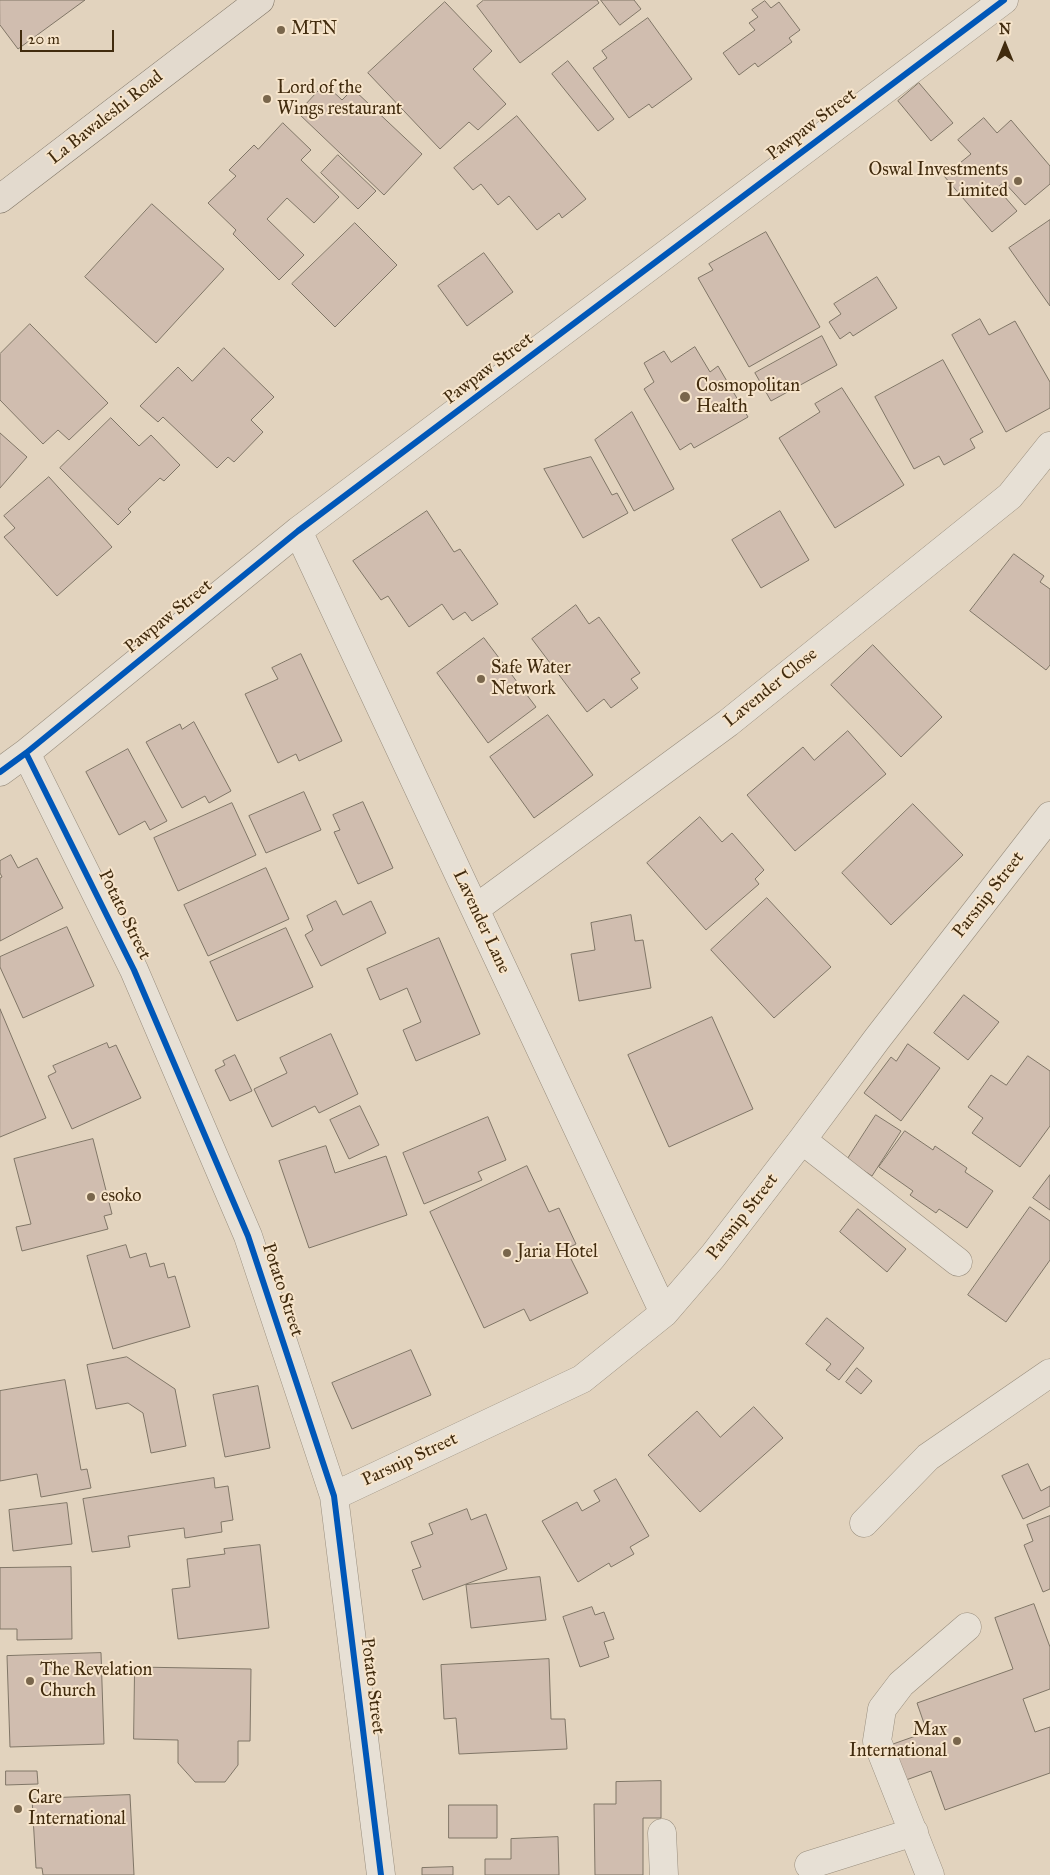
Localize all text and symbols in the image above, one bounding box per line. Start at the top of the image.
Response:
place label: MTN [291,19,337,41]
scale bar [22,20,116,52]
north arrow [980,20,1030,70]
text: N [999,21,1011,38]
marker: MTN [275,24,287,36]
text: 20 m [28,30,60,48]
street label: La Bawaleshi Road [44,67,168,169]
place label: Lord of the Wings restaurant [277,78,402,120]
street label: Pawpaw Street [763,84,861,166]
marker: Lord of the Wings restaurant [261,93,273,105]
place label: Oswal Investments Limited [868,160,1008,202]
marker: Oswal Investments Limited [1012,175,1024,187]
street label: Pawpaw Street [440,328,538,410]
place label: Cosmopolitan Health [696,376,800,418]
marker: Cosmopolitan Health [678,390,692,404]
street label: Pawpaw Street [121,575,217,659]
street label: Lavender Close [720,644,822,732]
place label: Safe Water Network [491,658,571,701]
marker: Safe Water Network [475,673,487,685]
street label: Parsnip Street [949,848,1029,942]
street label: Potato Street [93,867,155,963]
street label: Lavender Lane [448,867,514,977]
street label: Parsnip Street [703,1170,783,1264]
place label: esoko [101,1186,142,1208]
marker: esoko [85,1191,97,1203]
street label: Potato Street [257,1240,307,1340]
place label: Jaria Hotel [517,1242,598,1264]
marker: Jaria Hotel [501,1247,513,1259]
street label: Parsnip Street [359,1428,461,1492]
street label: Potato Street [355,1636,389,1736]
place label: The Revelation Church [40,1660,152,1702]
marker: The Revelation Church [24,1675,36,1687]
place label: Max International [849,1720,947,1762]
marker: Max International [951,1735,963,1747]
place label: Care International [28,1788,126,1830]
marker: Care International [12,1803,24,1815]

